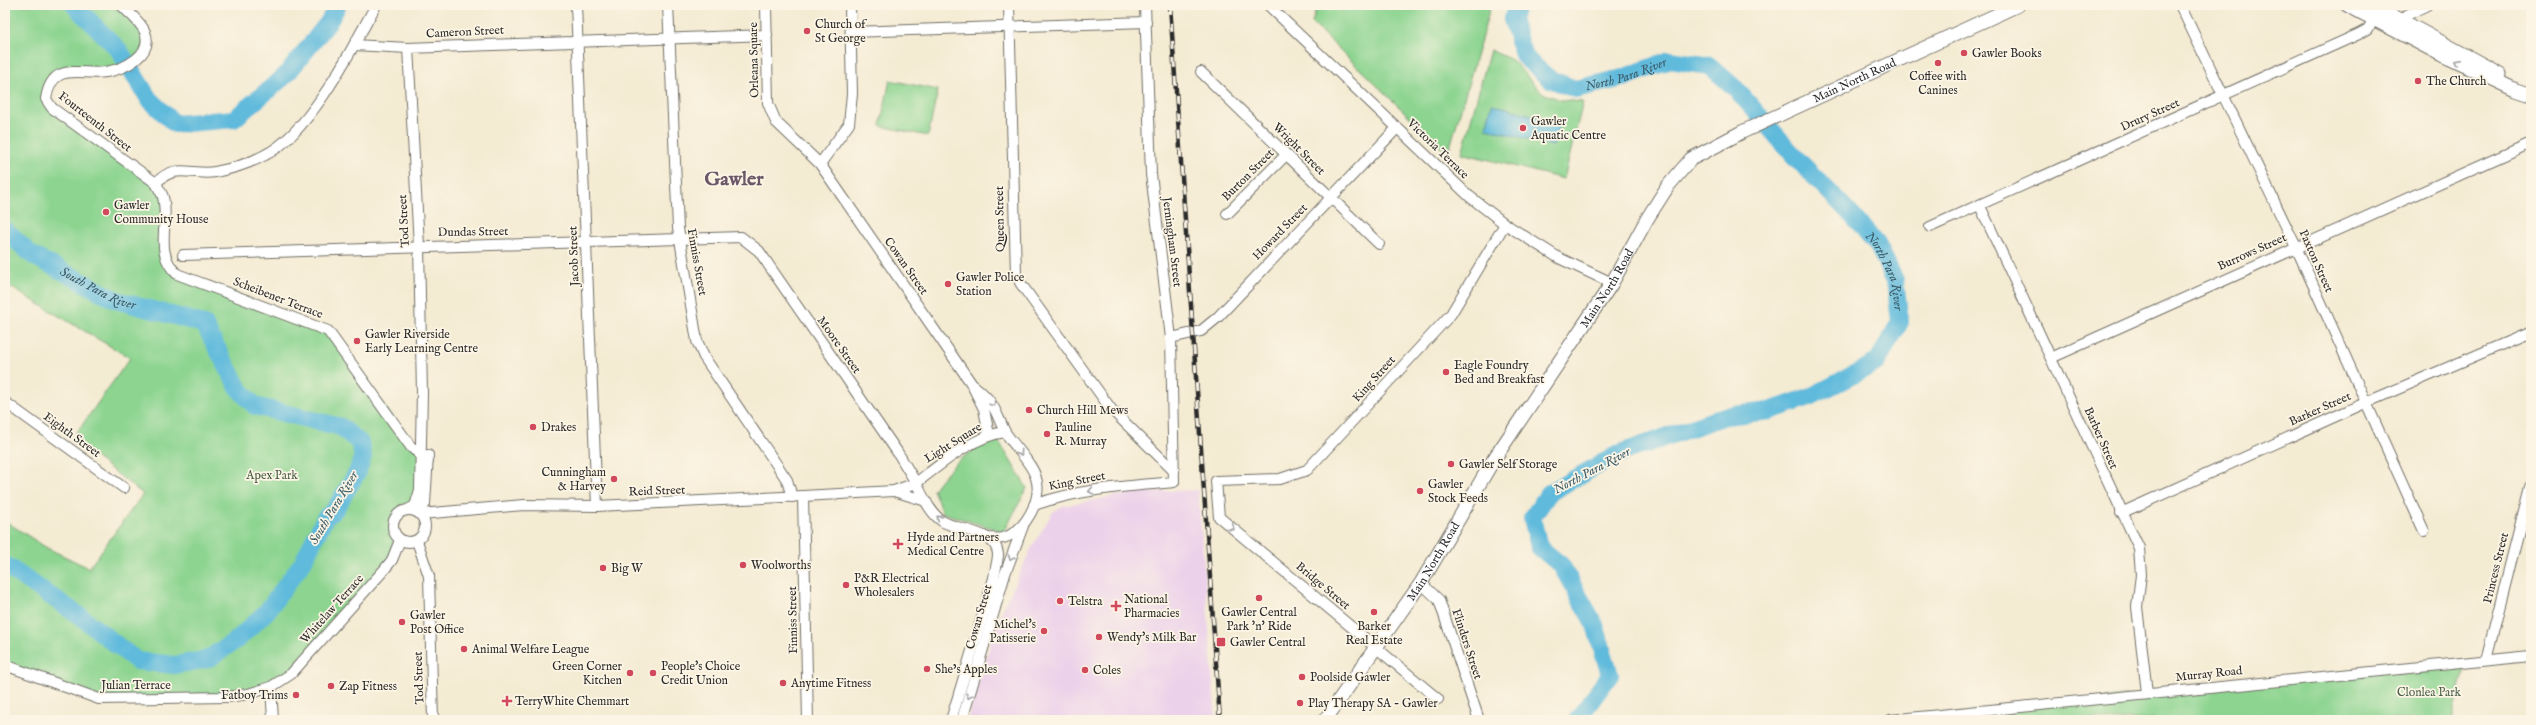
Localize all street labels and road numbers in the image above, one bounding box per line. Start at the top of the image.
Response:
street label: Orleana Square [746,21,763,98]
street label: Cameron Street [426,22,504,42]
street label: Main North Road [1810,54,1899,106]
street label: Fourteenth Street [55,89,135,155]
street label: Drury Street [2118,95,2182,135]
street label: Victoria Terrace [1403,115,1472,183]
street label: Wright Street [1270,120,1328,178]
street label: Burton Street [1219,146,1277,204]
street label: Queen Street [992,186,1008,252]
street label: Tod Street [395,194,413,248]
street label: Jerningham Street [1158,194,1185,288]
street label: Howard Street [1249,201,1311,263]
street label: Dundas Street [438,224,508,240]
street label: Jacob Street [565,226,584,288]
street label: Finniss Street [684,227,710,297]
street label: Paxton Street [2295,227,2337,295]
street label: Burrows Street [2215,230,2289,274]
street label: Cowan Street [881,234,931,298]
street label: Main North Road [1577,246,1637,330]
street label: Scheibener Terrace [231,274,326,322]
street label: Moore Street [814,313,864,377]
street label: King Street [1349,353,1399,405]
street label: Barker Street [2287,389,2353,429]
street label: Barber Street [2081,405,2121,471]
street label: Eighth Street [40,409,104,461]
street label: Light Square [922,419,985,467]
street label: King Street [1047,468,1107,494]
street label: Reid Street [628,483,686,499]
street label: Main North Road [1403,519,1463,604]
street label: Princess Street [2480,531,2512,605]
street label: Bridge Street [1293,559,1353,613]
street label: Whitelaw Terrace [297,571,367,647]
street label: Cowan Street [963,583,995,651]
street label: Finniss Street [785,586,801,654]
street label: Flinders Street [1449,607,1485,681]
street label: Tod Street [411,651,427,705]
street label: Murray Road [2175,663,2244,685]
street label: Julian Terrace [99,678,171,694]

